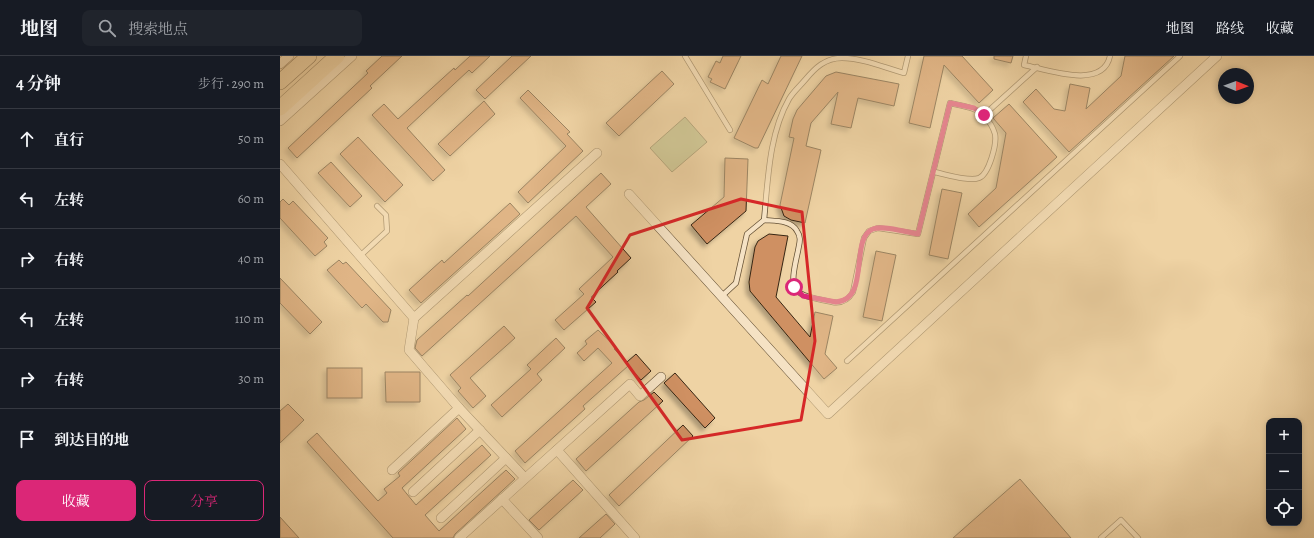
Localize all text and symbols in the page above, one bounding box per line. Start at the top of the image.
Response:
search box [82,10,362,46]
text: 地图 [20,16,58,42]
icon: search [96,17,118,39]
text: 搜索地点 [128,19,188,39]
text: 地图 [1166,19,1194,38]
text: 路线 [1216,19,1244,38]
text: 收藏 [1266,19,1294,38]
north arrow [1218,68,1254,104]
text: 4 分钟 [16,72,61,95]
text: 步行 · 290 m [198,75,264,92]
route end [975,106,993,124]
icon: ahead [16,128,38,150]
text: 直行 [54,130,84,150]
text: 50 m [238,130,264,147]
icon: left [16,188,38,210]
text: 左转 [54,190,84,210]
text: 60 m [238,190,264,207]
icon: right [16,248,38,270]
text: 右转 [54,250,84,270]
text: 40 m [238,250,264,267]
route start [785,278,803,296]
icon: left [16,308,38,330]
text: 左转 [54,310,84,330]
text: 110 m [235,310,264,327]
icon: right [16,368,38,390]
text: 右转 [54,370,84,390]
text: 30 m [238,370,264,387]
map controls [1266,418,1302,526]
button: + [1266,418,1302,454]
icon: arrive [16,428,38,450]
text: 到达目的地 [54,430,129,450]
button: − [1266,454,1302,490]
button: 收藏 [16,480,136,521]
button: 分享 [144,480,264,521]
button: locate [1266,490,1302,526]

